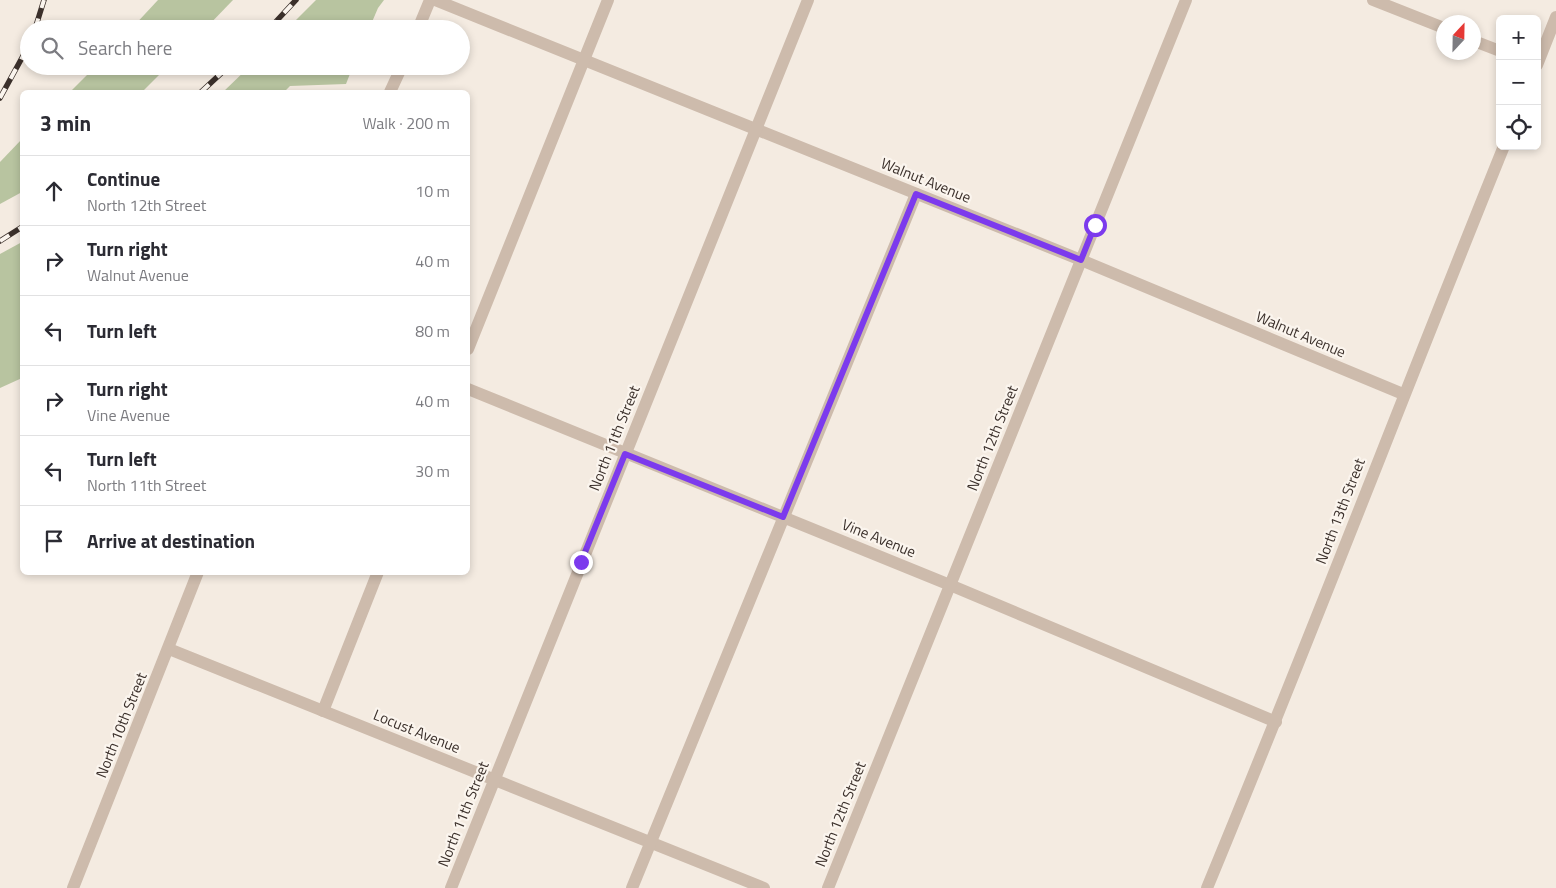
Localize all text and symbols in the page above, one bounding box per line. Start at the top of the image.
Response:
north arrow [1436,15,1481,60]
map controls [1496,15,1541,150]
button: + [1496,15,1541,60]
search box [20,20,470,75]
text: Search here [78,33,172,62]
icon: search [38,34,66,62]
button: − [1496,60,1541,105]
button: locate [1496,105,1541,150]
text: 3 min [40,107,91,139]
text: Walk · 200 m [362,111,450,135]
street label: Walnut Avenue [877,151,975,209]
text: Continue [87,164,160,193]
icon: ahead [40,177,68,205]
text: 10 m [415,179,450,203]
text: North 12th Street [87,193,206,217]
route start [1084,214,1107,237]
text: Turn right [87,234,168,263]
icon: right [40,247,68,275]
text: 40 m [415,249,450,273]
text: Walnut Avenue [87,263,189,287]
street label: Walnut Avenue [1253,305,1349,363]
text: Turn left [87,316,157,345]
icon: left [40,317,68,345]
text: 80 m [415,319,450,343]
text: Turn right [87,374,168,403]
street label: North 11th Street [582,381,646,494]
street label: North 12th Street [960,381,1024,494]
icon: right [40,387,68,415]
text: 40 m [415,389,450,413]
text: Vine Avenue [87,403,170,427]
text: Turn left [87,444,157,473]
street label: North 13th Street [1309,454,1371,567]
icon: left [40,457,68,485]
text: 30 m [415,459,450,483]
text: North 11th Street [87,473,206,497]
street label: Vine Avenue [839,513,919,563]
text: Arrive at destination [87,526,255,555]
icon: arrive [40,527,68,555]
route end [570,551,593,574]
street label: North 10th Street [89,668,153,781]
street label: Locust Avenue [370,703,464,759]
street label: North 11th Street [431,757,495,870]
street label: North 12th Street [808,757,872,870]

